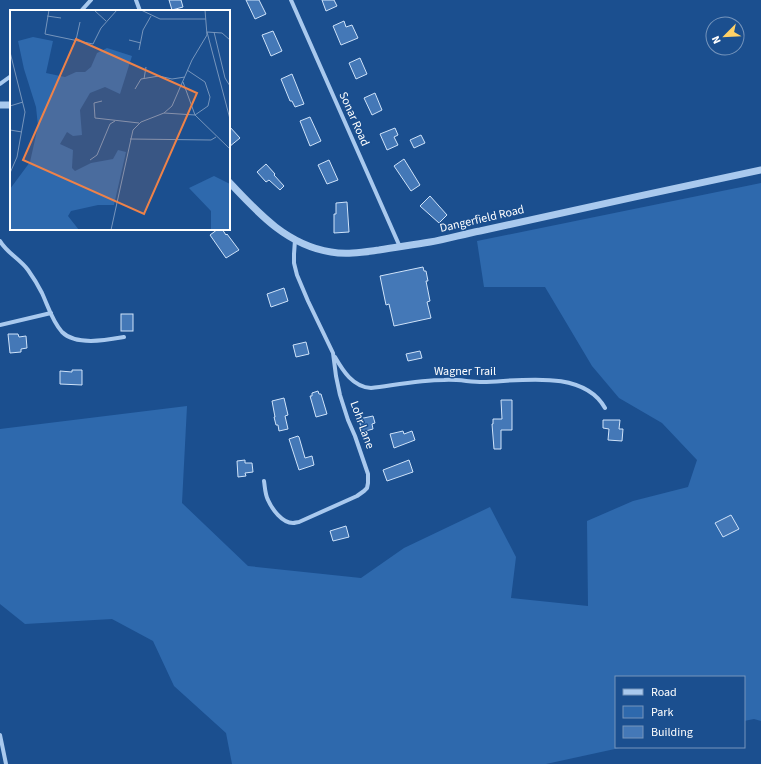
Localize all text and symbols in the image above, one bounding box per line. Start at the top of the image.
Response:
inset map [10,10,230,230]
north arrow [705,16,745,56]
text: N [708,33,725,46]
street label: Sonar Road [334,89,374,149]
street label: Dangerfield Road [438,201,526,237]
street label: Wagner Trail [434,363,496,380]
street label: Lohr Lane [346,399,378,451]
legend [615,676,745,748]
text: Road [651,684,677,701]
text: Park [651,704,673,721]
text: Building [651,724,693,741]

